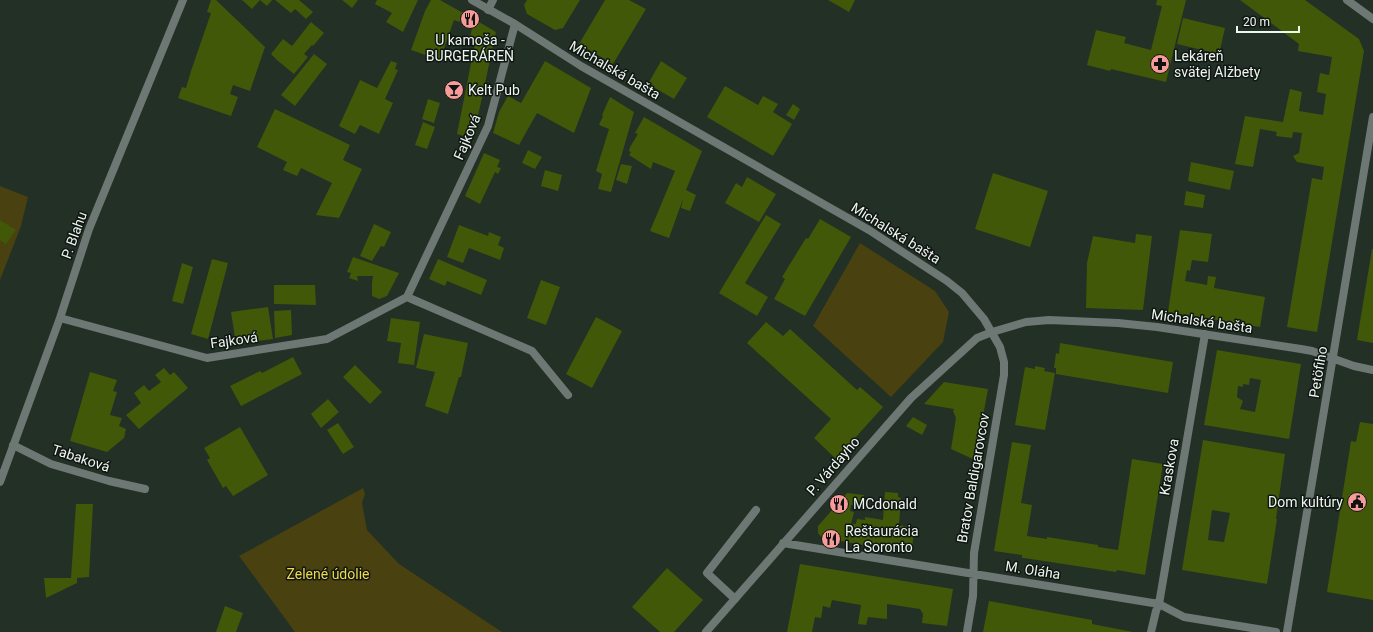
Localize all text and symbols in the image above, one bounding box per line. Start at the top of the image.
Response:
restaurant icon: U kamoša - BURGERÁREŇ [459,8,481,30]
scale bar [1237,8,1299,34]
text: 20 m [1243,15,1270,29]
place label: U kamoša - BURGERÁREŇ [426,32,514,64]
street label: Michalská bašta [567,38,663,102]
place label: Lekáreň svätej Alžbety [1174,48,1261,80]
pharmacy icon: Lekáreň svätej Alžbety [1149,53,1171,75]
bar icon: Kelt Pub [443,79,465,101]
place label: Kelt Pub [468,82,520,98]
street label: Fajková [450,112,484,162]
street label: Michalská bašta [849,199,943,267]
street label: P. Blahu [58,209,90,261]
street label: Michalská bašta [1150,306,1254,336]
street label: Fajková [209,329,259,351]
street label: Petöfiho [1306,345,1330,399]
street label: Bratov Baldigarovcov [954,412,992,544]
street label: P. Várdayho [803,433,863,499]
street label: Kraskova [1156,437,1182,497]
street label: Tabaková [50,441,112,475]
public building icon: Dom kultúry [1346,491,1368,513]
restaurant icon: MCdonald [828,493,850,515]
place label: Dom kultúry [1268,494,1343,510]
place label: MCdonald [853,496,917,512]
place label: Reštaurácia La Soronto [845,523,919,555]
restaurant icon: Reštaurácia La Soronto [820,528,842,550]
street label: M. Oláha [1004,558,1062,582]
park label: Zelené údolie [287,566,369,582]

